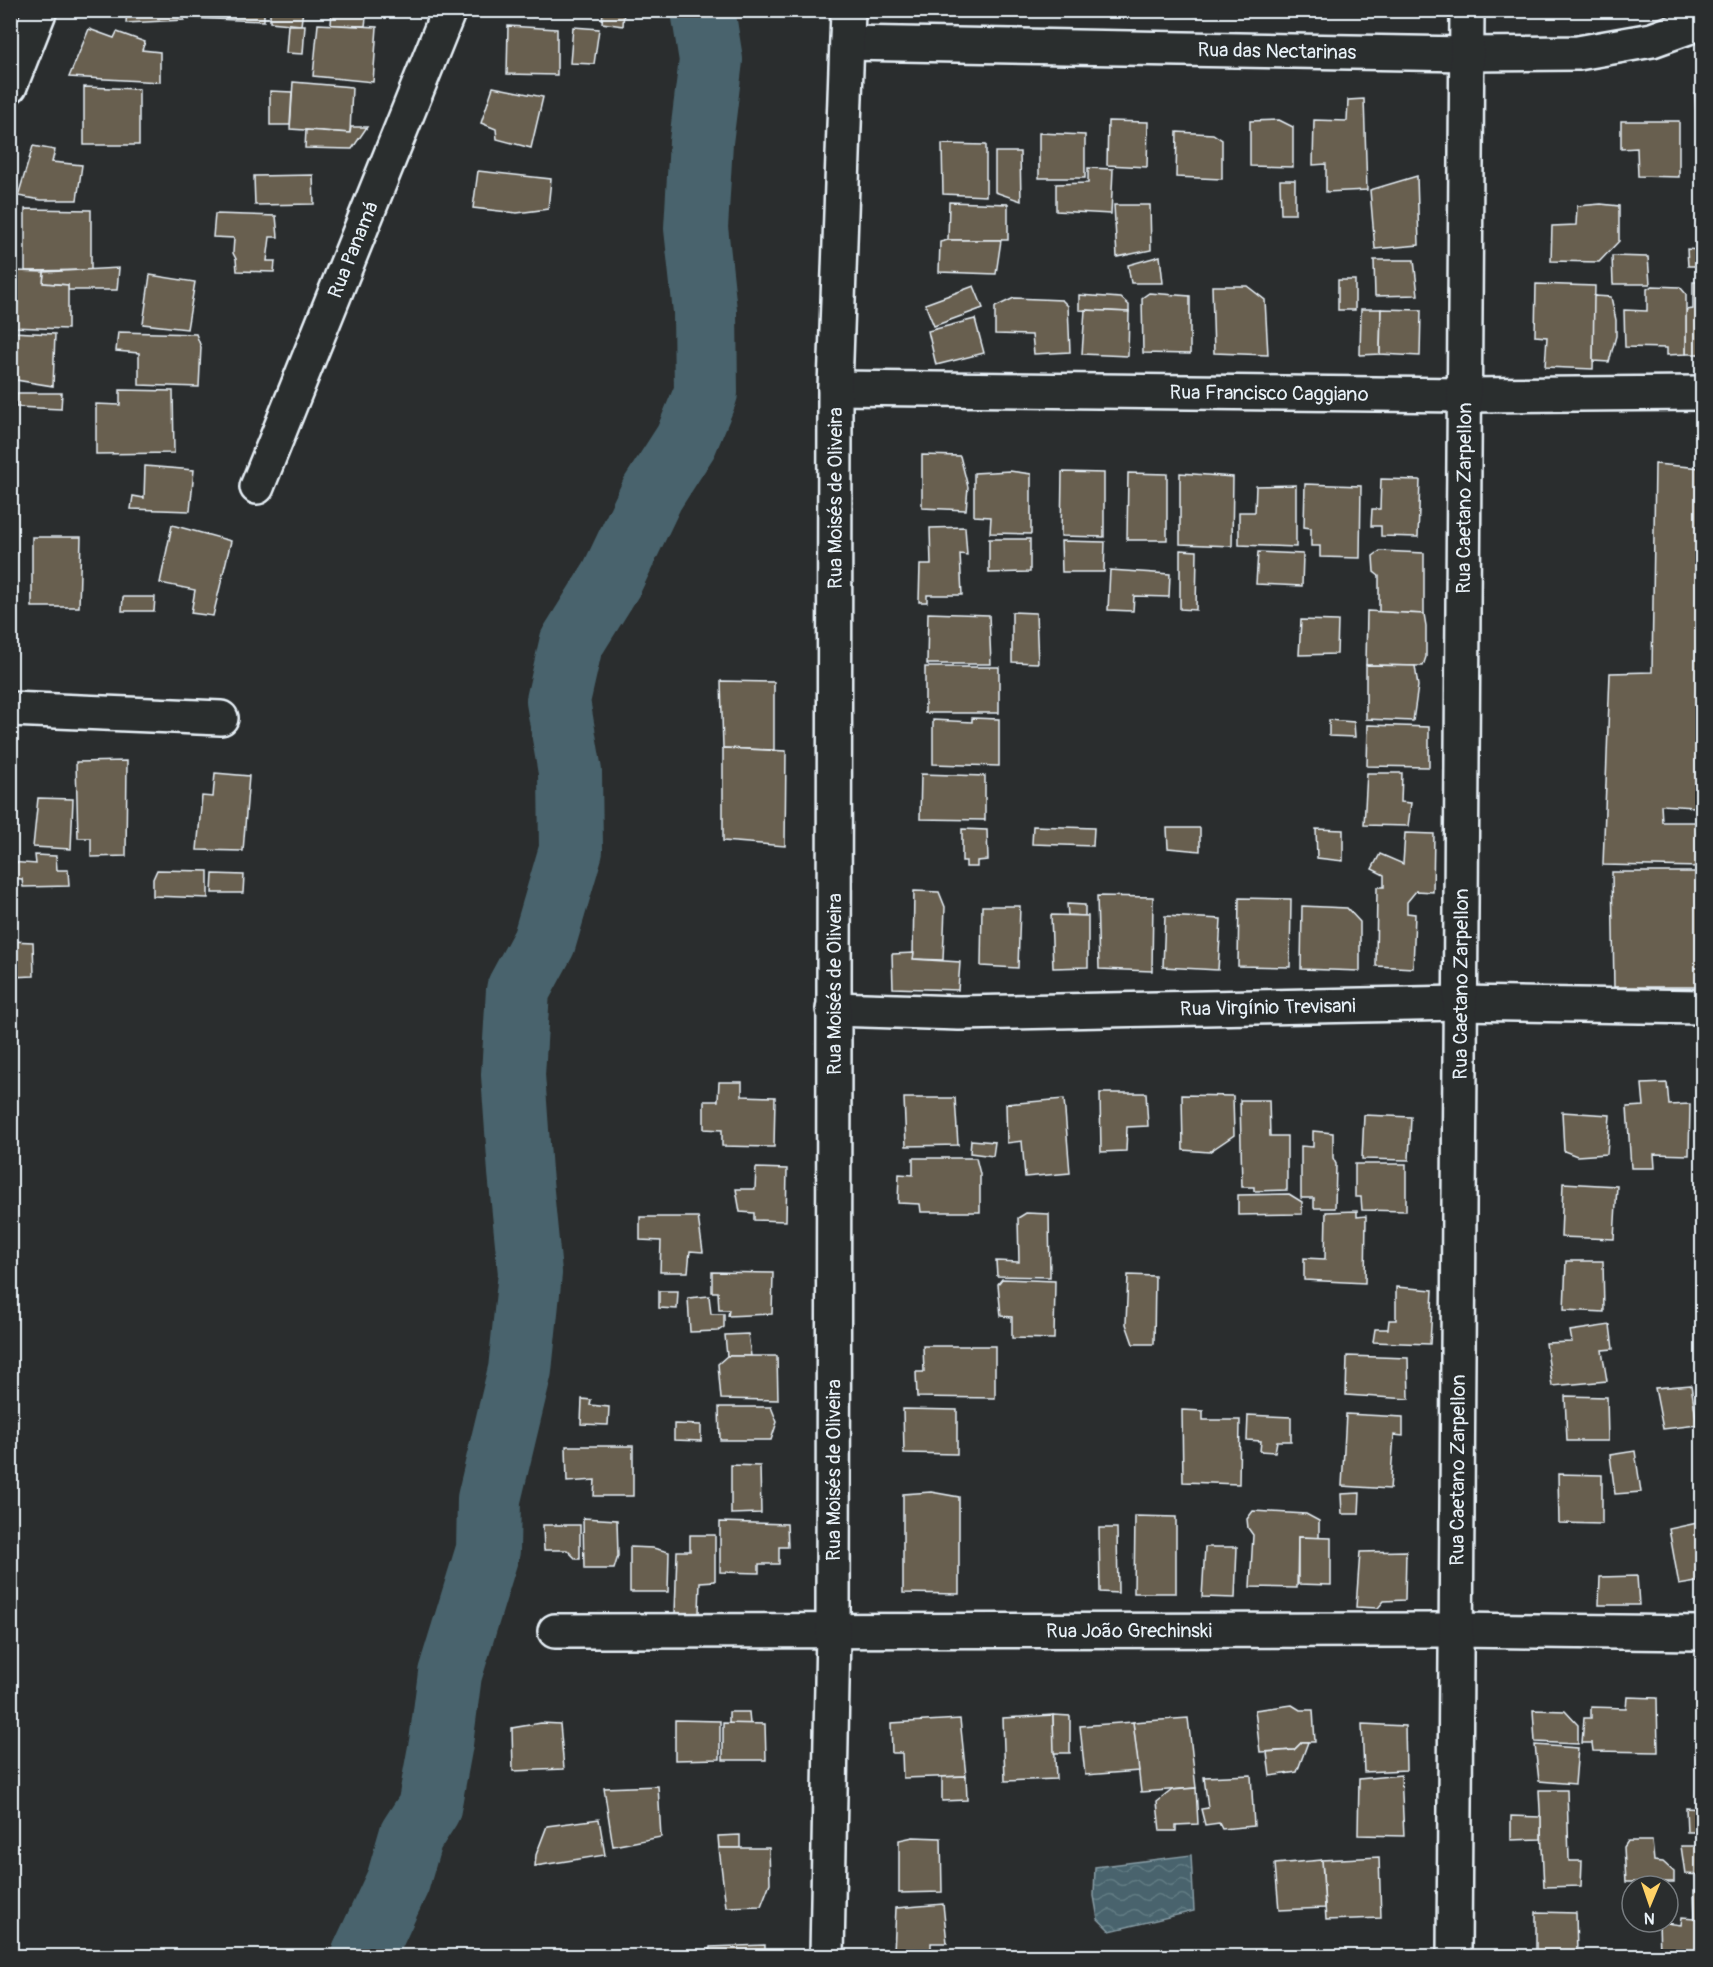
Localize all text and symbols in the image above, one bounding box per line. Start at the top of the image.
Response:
street label: Rua das Nectarinas [1197,37,1357,65]
street label: Rua Panamá [322,198,384,302]
street label: Rua Francisco Caggiano [1169,380,1369,407]
street label: Rua Caetano Zarpellon [1451,402,1477,594]
street label: Rua Moisés de Oliveira [823,407,848,589]
street label: Rua Caetano Zarpellon [1448,888,1474,1080]
street label: Rua Moisés de Oliveira [822,893,847,1075]
street label: Rua Virgínio Trevisani [1180,993,1356,1022]
street label: Rua Caetano Zarpellon [1445,1374,1471,1566]
street label: Rua Moisés de Oliveira [821,1379,846,1561]
street label: Rua João Grechinski [1046,1618,1212,1643]
north arrow [1620,1874,1680,1934]
text: N [1644,1908,1655,1928]

